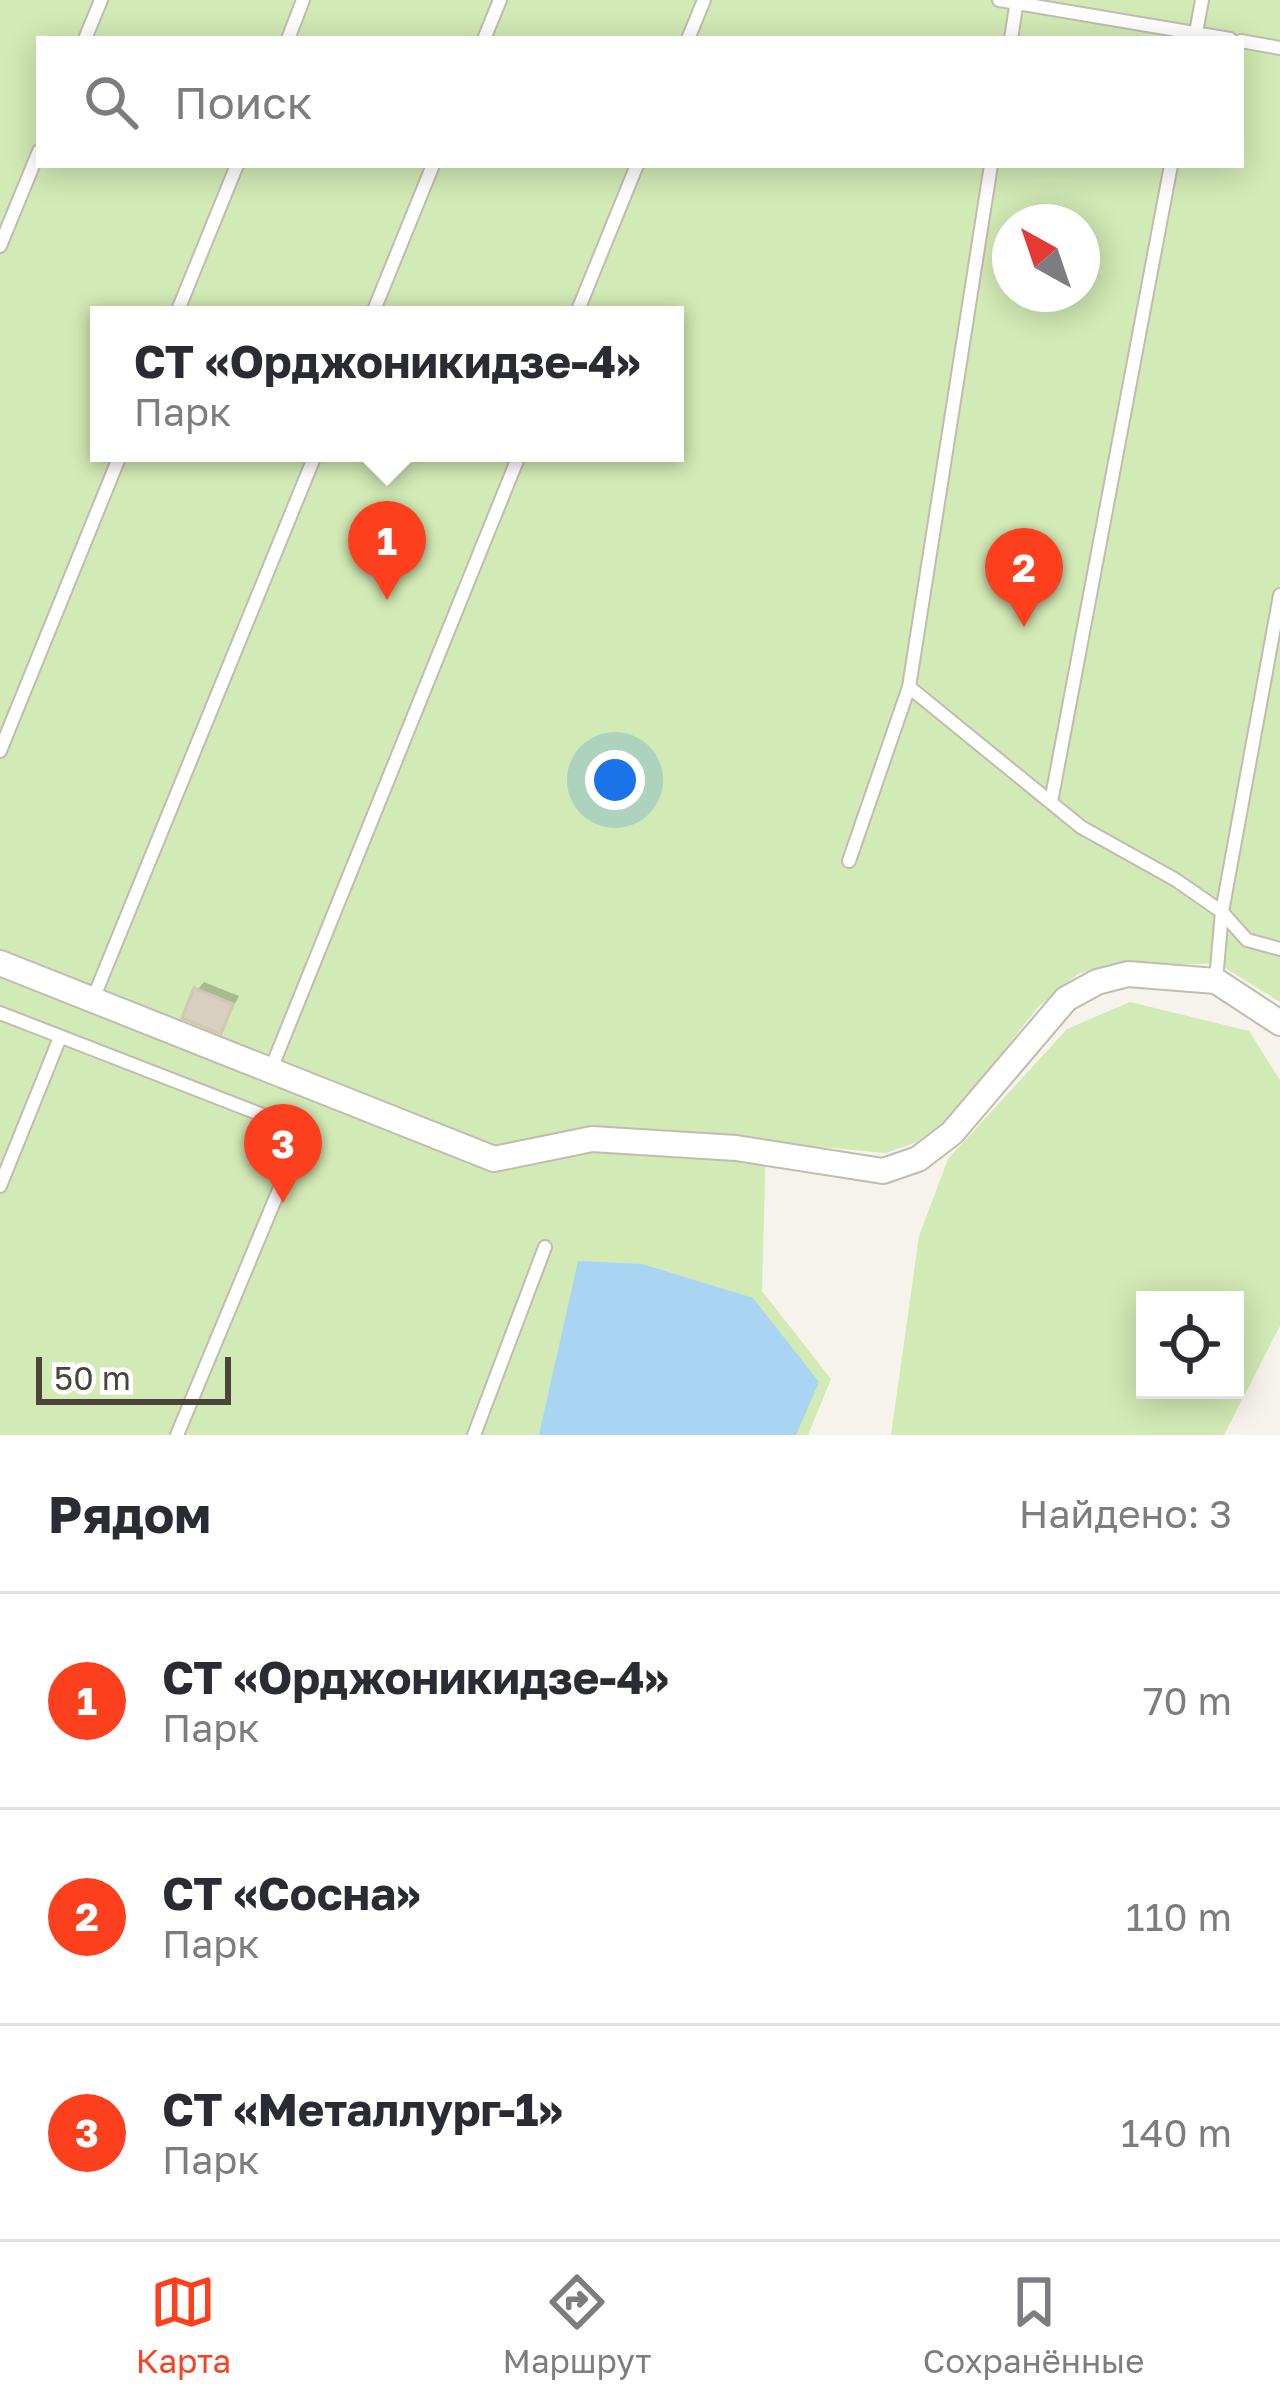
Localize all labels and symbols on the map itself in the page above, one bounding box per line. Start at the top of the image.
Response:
north arrow [992,204,1100,312]
pin: 1 [348,501,426,600]
pin: 2 [985,528,1063,627]
your location [585,750,645,810]
pin: 3 [244,1104,322,1203]
scale bar [36,1351,231,1404]

